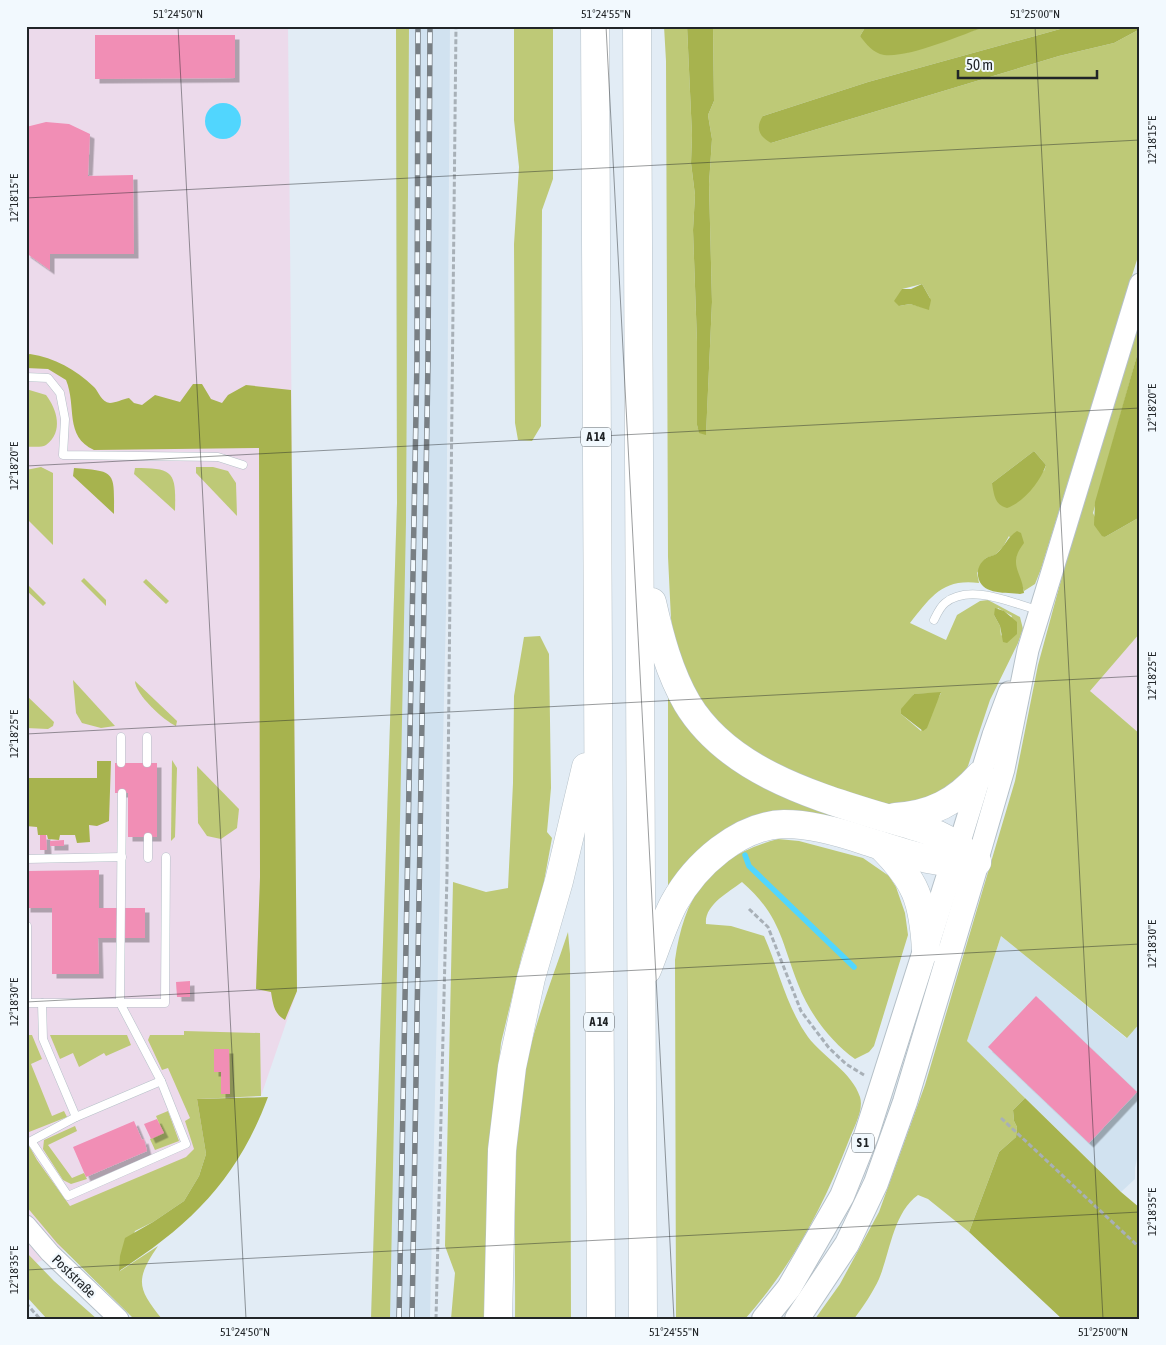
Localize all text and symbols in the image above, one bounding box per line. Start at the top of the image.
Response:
text: 51°24'50"N [153,7,203,21]
text: 51°24'55"N [581,7,631,21]
text: 51°25'00"N [1010,7,1060,21]
scale bar [958,48,1097,80]
text: 50 m [966,56,993,73]
text: 12°18'15"E [1145,116,1159,164]
text: 12°18'15"E [7,174,21,222]
text: 12°18'20"E [1145,384,1159,432]
road number: A 14 [581,428,611,447]
text: 12°18'20"E [7,442,21,490]
text: 12°18'25"E [1145,652,1159,700]
text: 12°18'25"E [7,710,21,758]
text: 12°18'30"E [1145,920,1159,968]
text: 12°18'30"E [7,978,21,1026]
road number: A 14 [584,1012,614,1032]
road number: S 1 [852,1134,874,1152]
text: 12°18'35"E [1145,1188,1159,1236]
text: 12°18'35"E [7,1246,21,1294]
street label: Poststraße [49,1251,99,1301]
text: 51°24'50"N [220,1325,270,1339]
text: 51°24'55"N [649,1325,699,1339]
text: 51°25'00"N [1078,1325,1128,1339]

